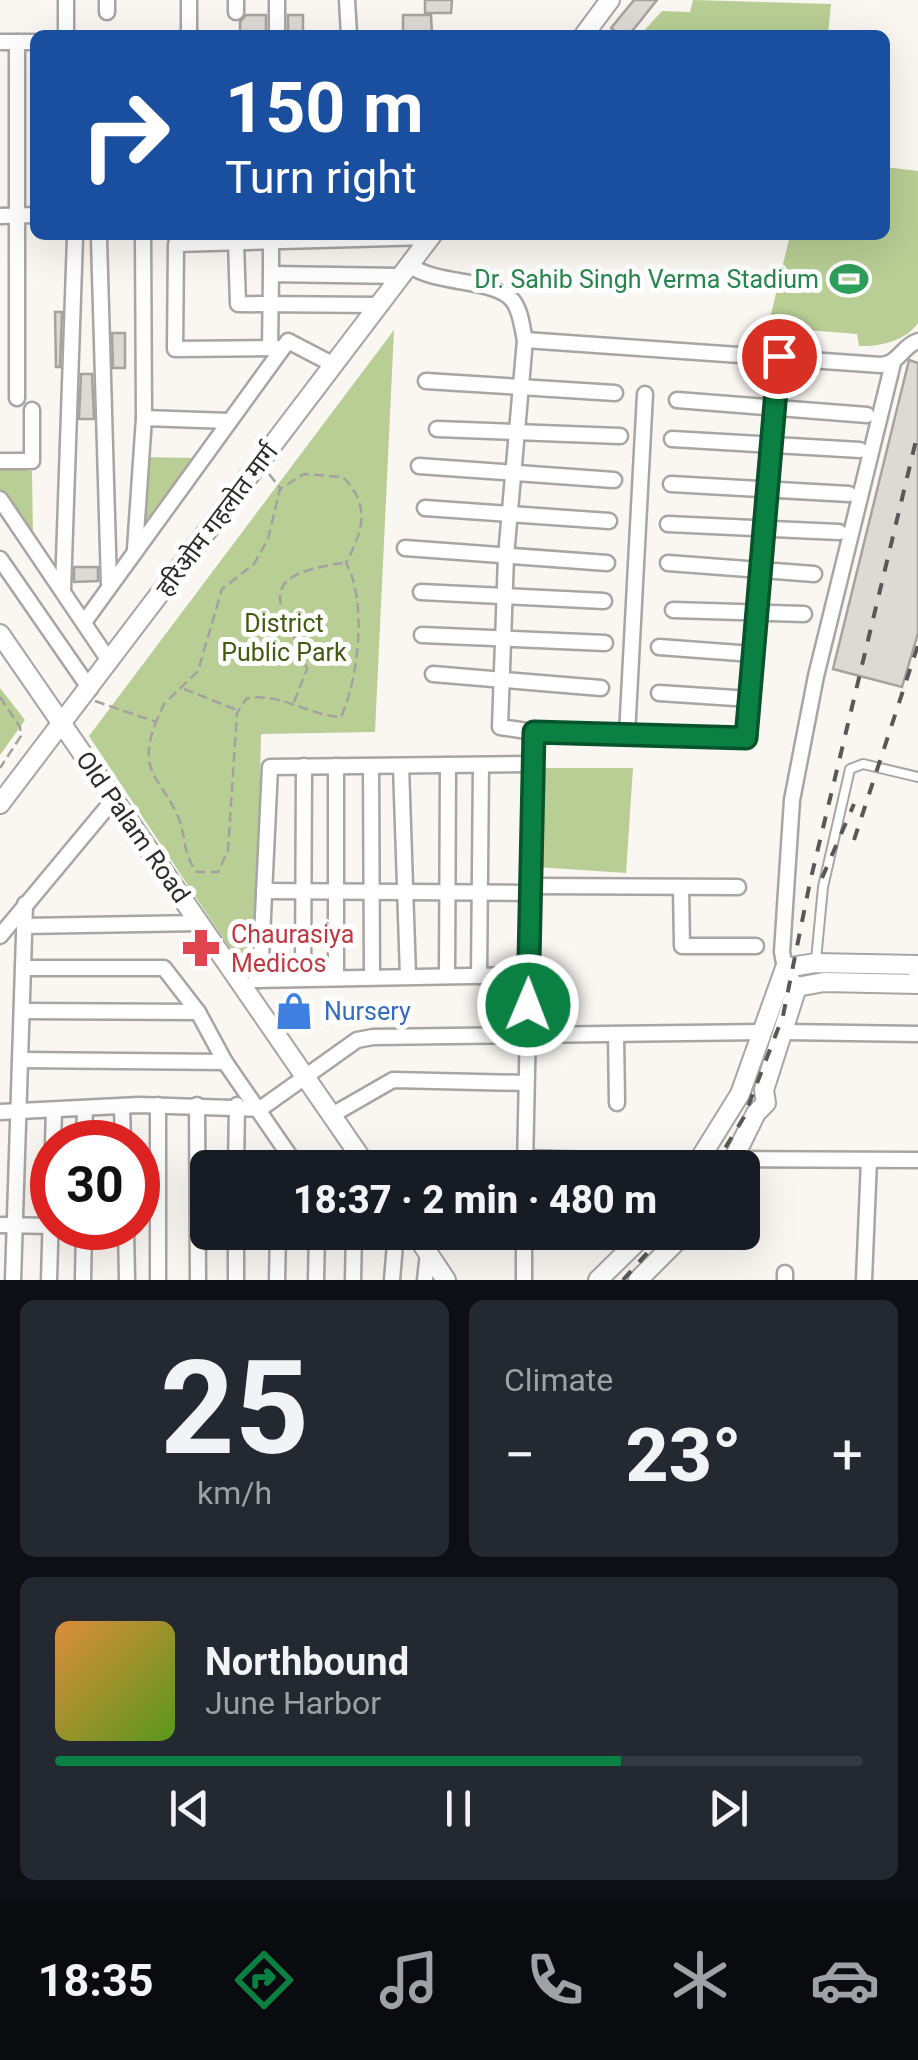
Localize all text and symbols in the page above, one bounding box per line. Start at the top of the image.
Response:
text: 150 m [225,67,424,149]
icon: right [60,70,190,200]
text: Turn right [225,151,417,204]
sports icon: Dr. Sahib Singh Verma Stadium [828,258,870,300]
place label: Dr. Sahib Singh Verma Stadium [474,265,819,294]
pin [737,314,822,399]
icon: arrive [752,329,807,384]
street label: हरिओम गहलोत मार्ग [150,437,284,602]
park label: District Public Park [221,609,347,667]
street label: Old Palam Road [70,746,196,908]
place label: Chaurasiya Medicos [231,920,354,978]
pharmacy icon: Chaurasiya Medicos [180,927,222,969]
position arrow [476,953,580,1057]
shop icon: Nursery [273,990,315,1032]
place label: Nursery [324,997,411,1026]
speed limit sign: 30 [30,1120,160,1250]
text: 18:37 · 2 min · 480 m [293,1178,657,1222]
text: 25 [160,1332,309,1485]
text: Climate [504,1361,613,1399]
text: 23° [626,1411,742,1499]
text: − [504,1423,535,1487]
text: + [832,1423,863,1487]
text: km/h [197,1474,272,1512]
text: Northbound [205,1640,409,1684]
text: June Harbor [205,1684,381,1722]
icon: previous [162,1781,217,1836]
icon: pause [431,1781,486,1836]
icon: next [701,1781,756,1836]
icon: directions [229,1945,299,2015]
icon: music [374,1945,444,2015]
icon: phone [520,1945,590,2015]
icon: climate [665,1945,735,2015]
icon: car [810,1945,880,2015]
text: 18:35 [38,1954,154,2007]

